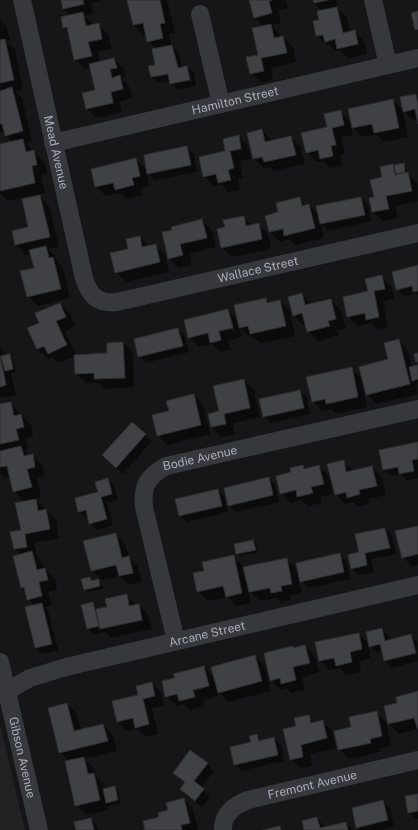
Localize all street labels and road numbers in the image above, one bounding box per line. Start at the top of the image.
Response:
street label: Hamilton Street [190,84,280,117]
street label: Mead Avenue [41,114,71,191]
street label: Wallace Street [216,254,300,286]
street label: Bodie Avenue [161,443,239,474]
street label: Arcane Street [168,618,247,650]
street label: Gibson Avenue [6,715,38,800]
street label: Fremont Avenue [266,768,358,802]

